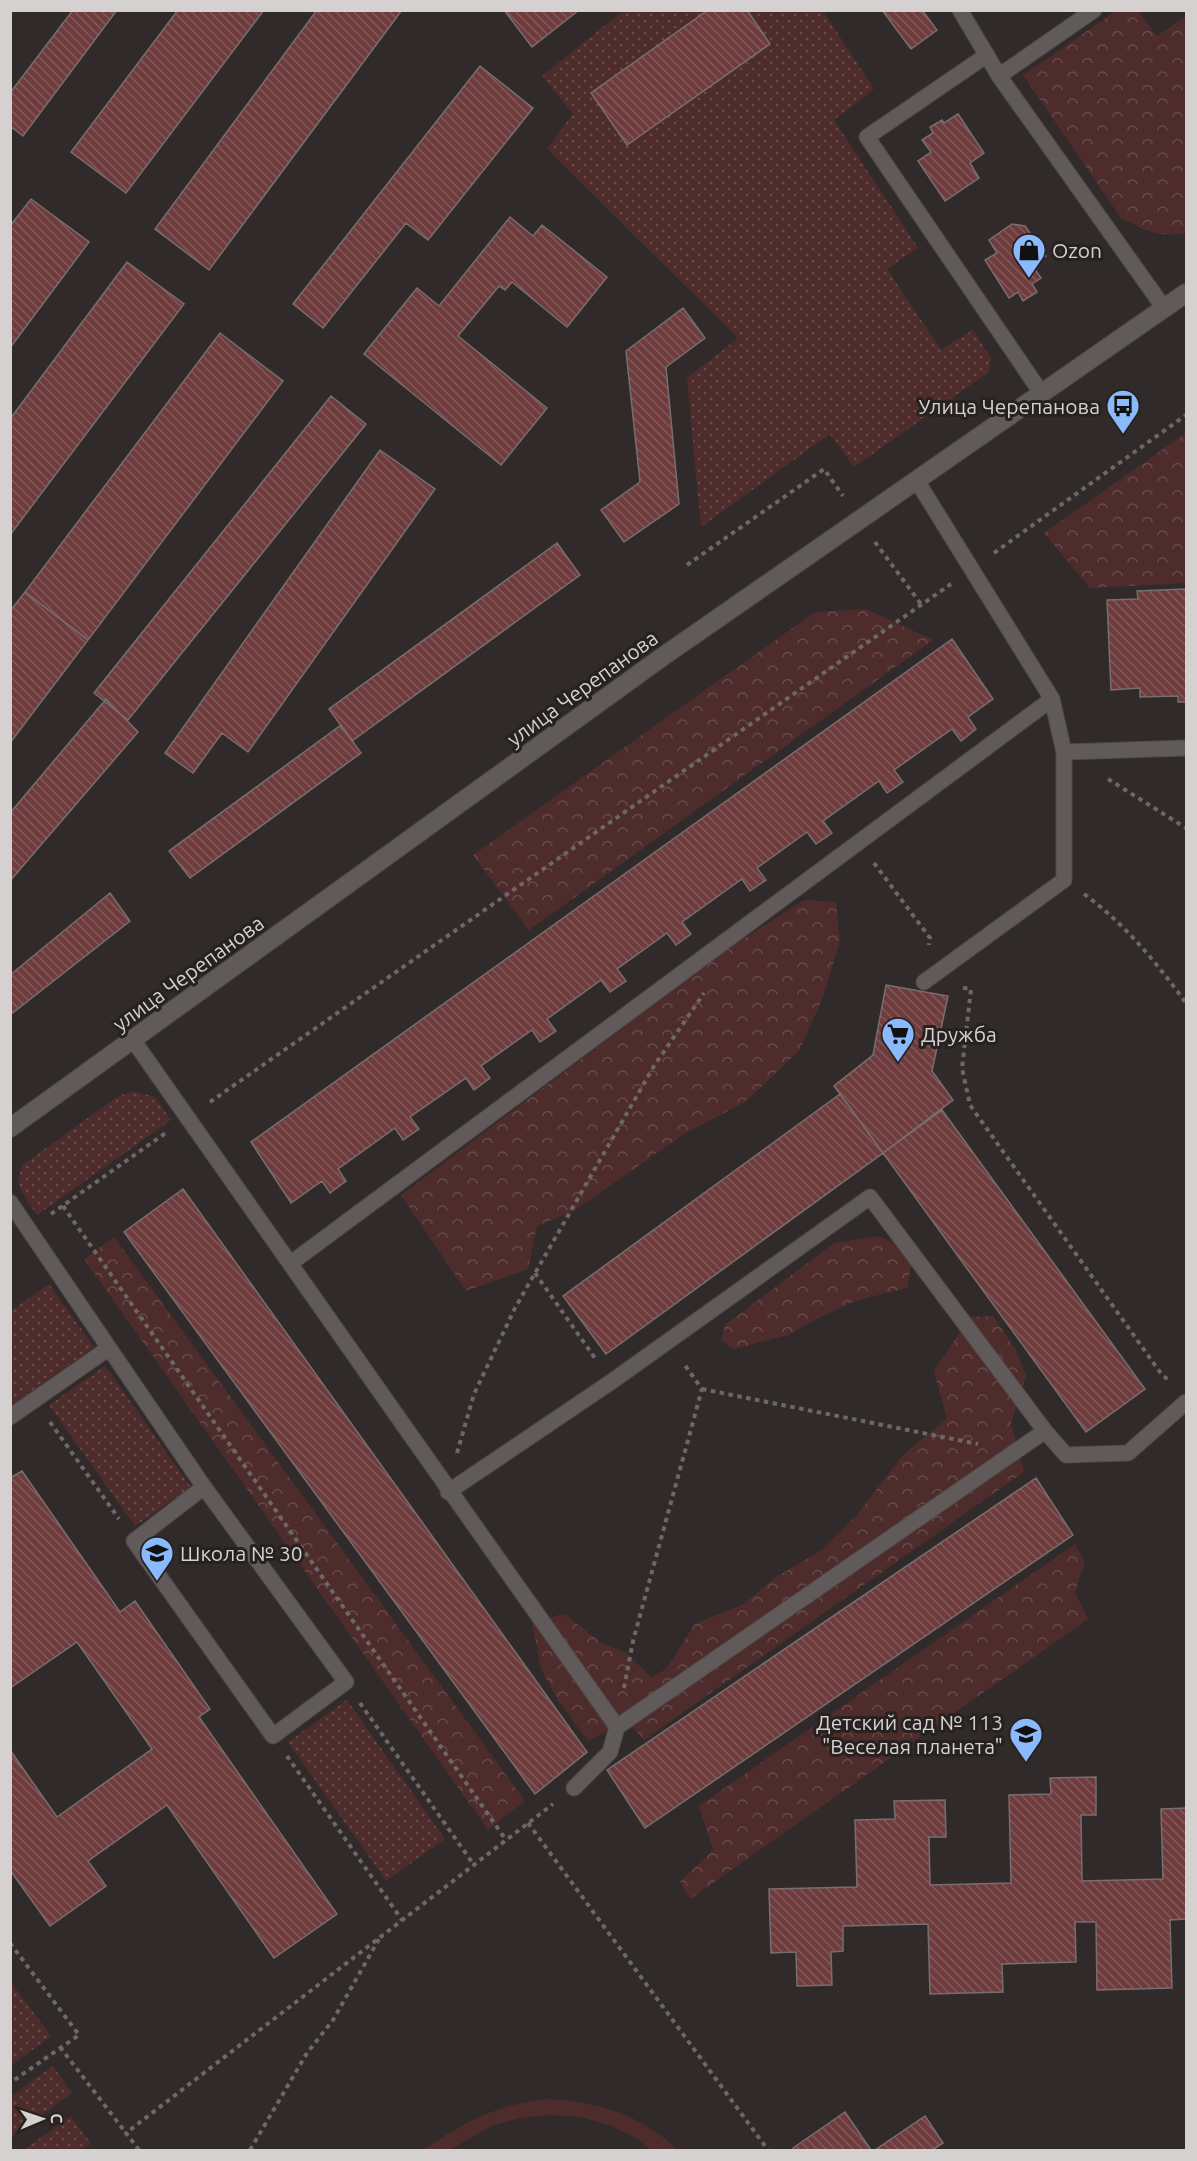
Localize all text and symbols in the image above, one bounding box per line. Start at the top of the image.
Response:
shop icon: Ozon [1011,232,1047,279]
place label: Ozon [1052,238,1102,262]
bus stop icon: Улица Черепанова [1105,388,1141,435]
place label: Улица Черепанова [919,394,1100,418]
street label: улица Черепанова [502,625,662,751]
street label: улица Черепанова [108,910,268,1036]
supermarket icon: Дружба [880,1016,916,1063]
place label: Дружба [921,1022,997,1046]
school or university icon: Школа № 30 [139,1535,175,1582]
place label: Школа № 30 [180,1541,303,1565]
place label: Детский сад № 113 "Веселая планета" [816,1710,1003,1758]
school or university icon: Детский сад № 113 "Веселая планета" [1008,1716,1044,1763]
north arrow [12,2089,72,2149]
text: С [48,2113,66,2124]

